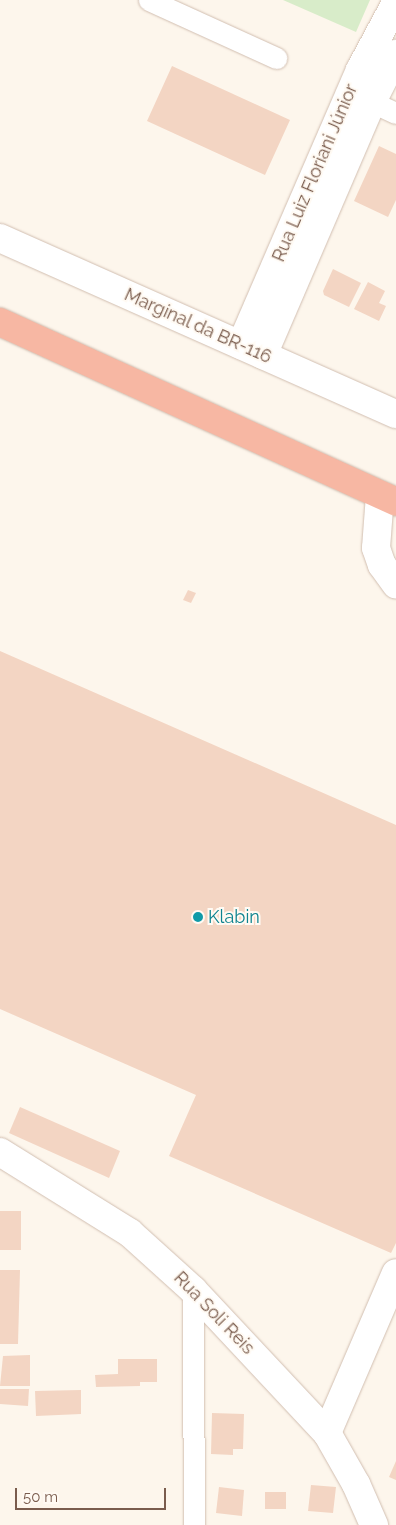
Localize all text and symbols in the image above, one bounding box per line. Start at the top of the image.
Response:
street label: Rua Luiz Floriani Júnior [268,81,362,265]
street label: Marginal da BR-116 [121,284,275,368]
place label: Klabin [208,906,260,928]
marker: Klabin [192,911,204,923]
street label: Rua Soli Reis [169,1267,259,1359]
scale bar [18,1478,169,1510]
text: 50 m [23,1488,58,1506]

